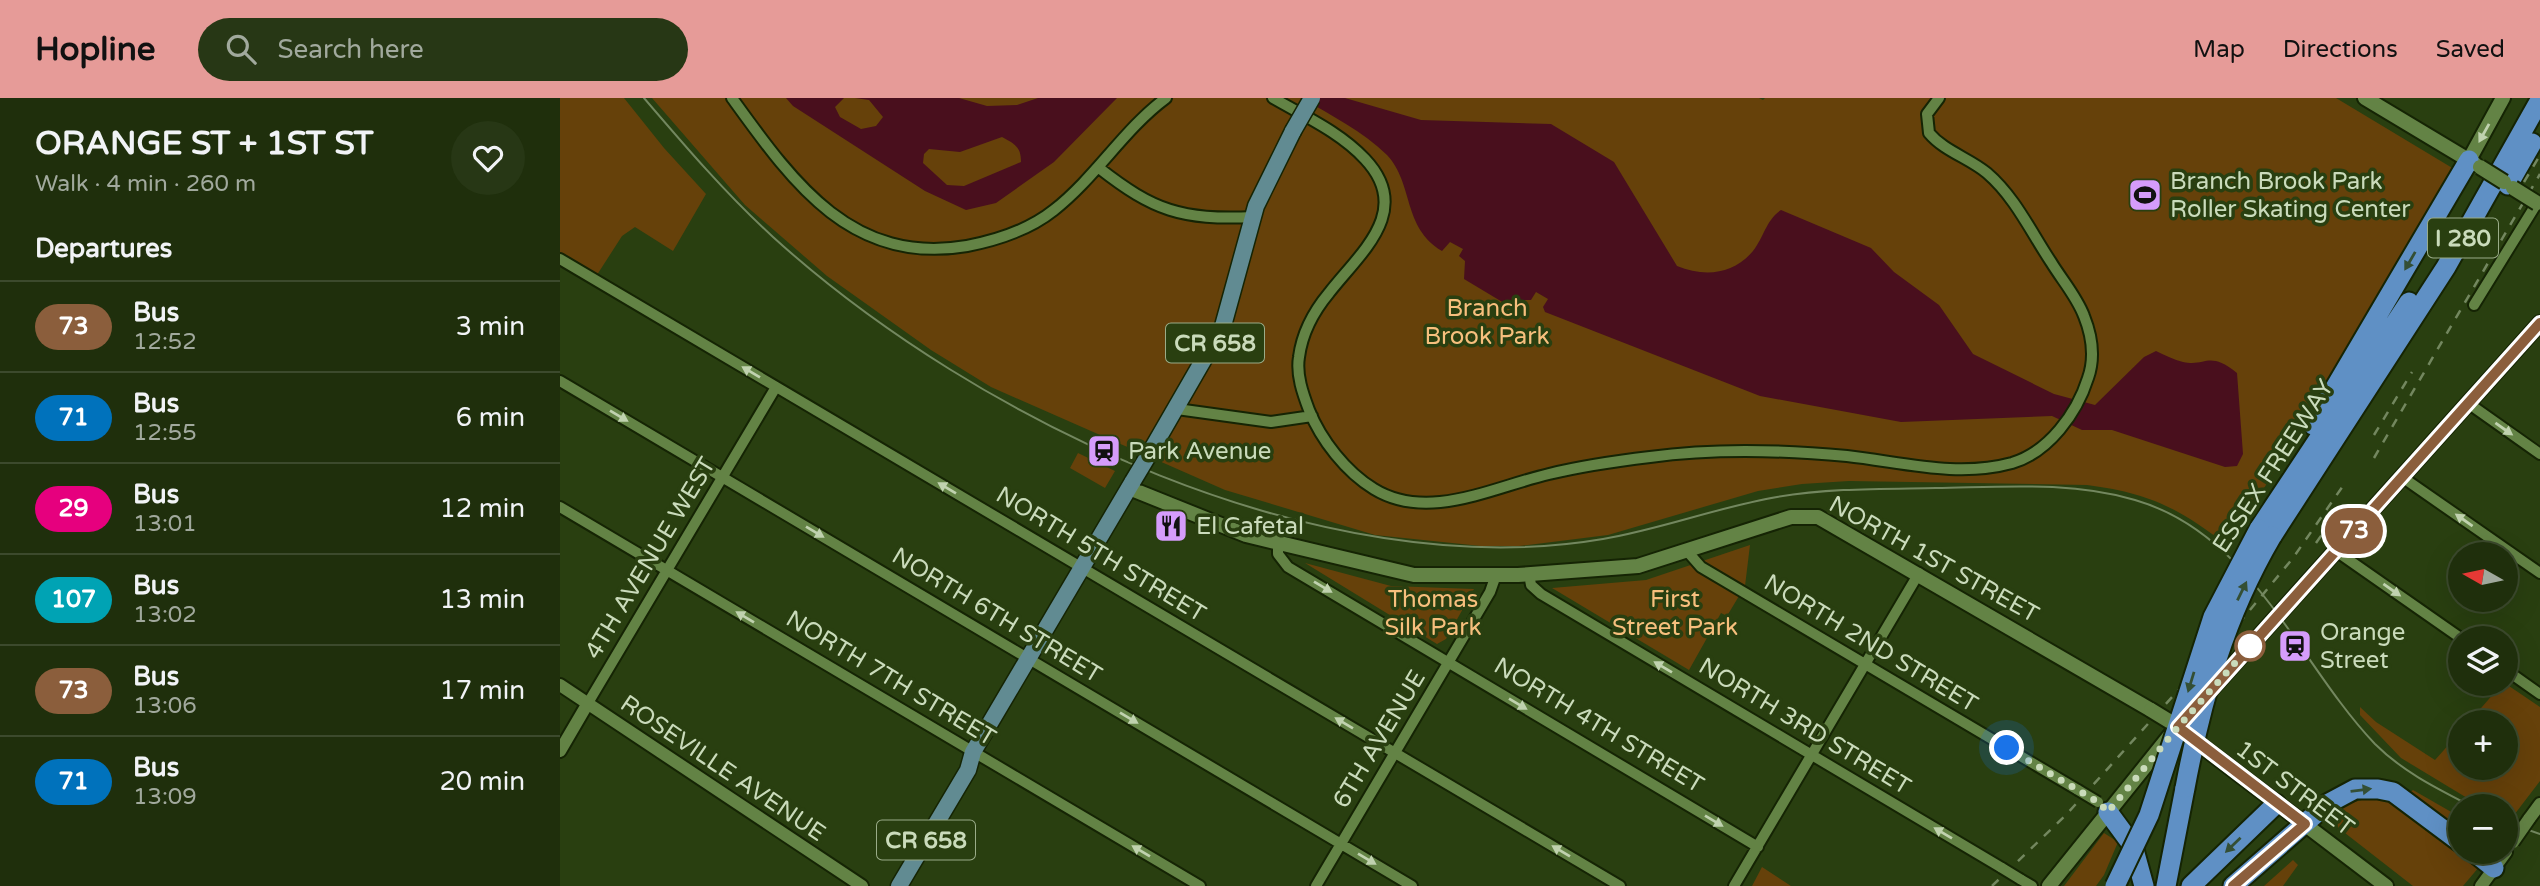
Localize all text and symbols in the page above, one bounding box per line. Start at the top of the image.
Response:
search box [198,18,688,81]
text: Hopline [35,30,156,69]
icon: search [222,30,260,68]
text: Search here [278,34,424,65]
text: Map [2193,35,2245,64]
text: Directions [2283,35,2398,64]
text: Saved [2436,35,2505,64]
button: heart [451,121,525,195]
one-way arrow [2478,123,2490,143]
text: ORANGE ST + 1ST ST [35,124,374,163]
place label: Branch Brook Park Roller Skating Center [2170,167,2411,224]
text: Walk · 4 min · 260 m [35,170,256,198]
sports icon: Branch Brook Park Roller Skating Center [2126,176,2164,214]
road number: I 280 [2428,218,2498,258]
text: Departures [35,233,172,264]
one-way arrow [2403,252,2416,271]
park label: Branch Brook Park [1424,294,1550,351]
text: Bus [133,297,179,328]
text: 3 min [456,311,525,342]
text: 73 [58,312,89,341]
road number: CR 658 [1166,324,1264,362]
text: 12:52 [133,328,197,356]
one-way arrow [742,366,761,379]
street label: ESSEX FREEWAY [2207,374,2340,558]
text: Bus [133,388,179,419]
text: 6 min [456,402,525,433]
text: 71 [58,403,89,432]
one-way arrow [609,410,628,422]
text: 12:55 [133,419,197,447]
one-way arrow [2495,421,2513,435]
station icon: Park Avenue [1085,432,1123,470]
place label: Park Avenue [1128,437,1271,466]
street label: 4TH AVENUE WEST [579,452,722,664]
text: Bus [133,479,179,510]
street label: NORTH 5TH STREET [991,480,1211,629]
one-way arrow [938,482,957,494]
street label: NORTH 1ST STREET [1824,490,2044,629]
text: 12 min [439,493,525,524]
text: 29 [58,494,89,523]
restaurant icon: El Cafetal [1152,507,1190,545]
line badge: 73 [2322,508,2386,554]
text: 13:01 [133,510,197,538]
place label: El Cafetal [1196,512,1304,541]
one-way arrow [2455,513,2473,527]
text: 73 [2339,516,2369,545]
one-way arrow [805,526,824,538]
street label: NORTH 6TH STREET [887,541,1107,690]
north arrow [2448,542,2518,612]
map controls [2448,542,2518,864]
street label: NORTH 2ND STREET [1759,568,1983,719]
text: Bus [133,570,179,601]
one-way arrow [1313,581,1332,594]
one-way arrow [2237,581,2248,601]
one-way arrow [2383,583,2401,597]
text: 13 min [439,584,525,615]
text: 107 [51,585,96,614]
park label: Thomas Silk Park [1384,585,1482,642]
park label: First Street Park [1612,585,1738,642]
text: 13:02 [133,601,197,629]
street label: NORTH 7TH STREET [781,604,1001,753]
one-way arrow [736,610,755,623]
place label: Orange Street [2320,618,2405,675]
button: layers [2448,626,2518,696]
station icon: Orange Street [2276,627,2314,665]
unlabelled marker [2235,631,2265,661]
street label: NORTH 4TH STREET [1489,651,1709,800]
street label: NORTH 3RD STREET [1694,652,1916,801]
one-way arrow [1653,660,1672,673]
text: Bus [133,661,179,692]
street label: 6TH AVENUE [1327,665,1432,813]
one-way arrow [2186,672,2196,693]
text: 17 min [439,675,525,706]
text: 73 [58,676,89,705]
street label: ROSEVILLE AVENUE [615,689,831,848]
text: 13:06 [133,692,197,720]
one-way arrow [1509,698,1528,710]
button: + [2448,710,2518,780]
one-way arrow [1119,712,1138,724]
one-way arrow [1334,717,1354,729]
your location [1989,730,2024,765]
street label: 1ST STREET [2230,734,2360,843]
text: Bus [133,752,179,783]
text: 20 min [439,766,525,797]
text: 71 [58,767,89,796]
text: 13:09 [133,783,197,811]
one-way arrow [2350,784,2372,795]
button: − [2448,794,2518,864]
one-way arrow [1704,814,1723,827]
road number: CR 658 [877,820,975,860]
one-way arrow [1933,827,1952,839]
one-way arrow [2225,836,2242,852]
one-way arrow [1131,845,1150,857]
one-way arrow [1551,845,1570,857]
one-way arrow [1357,853,1376,866]

